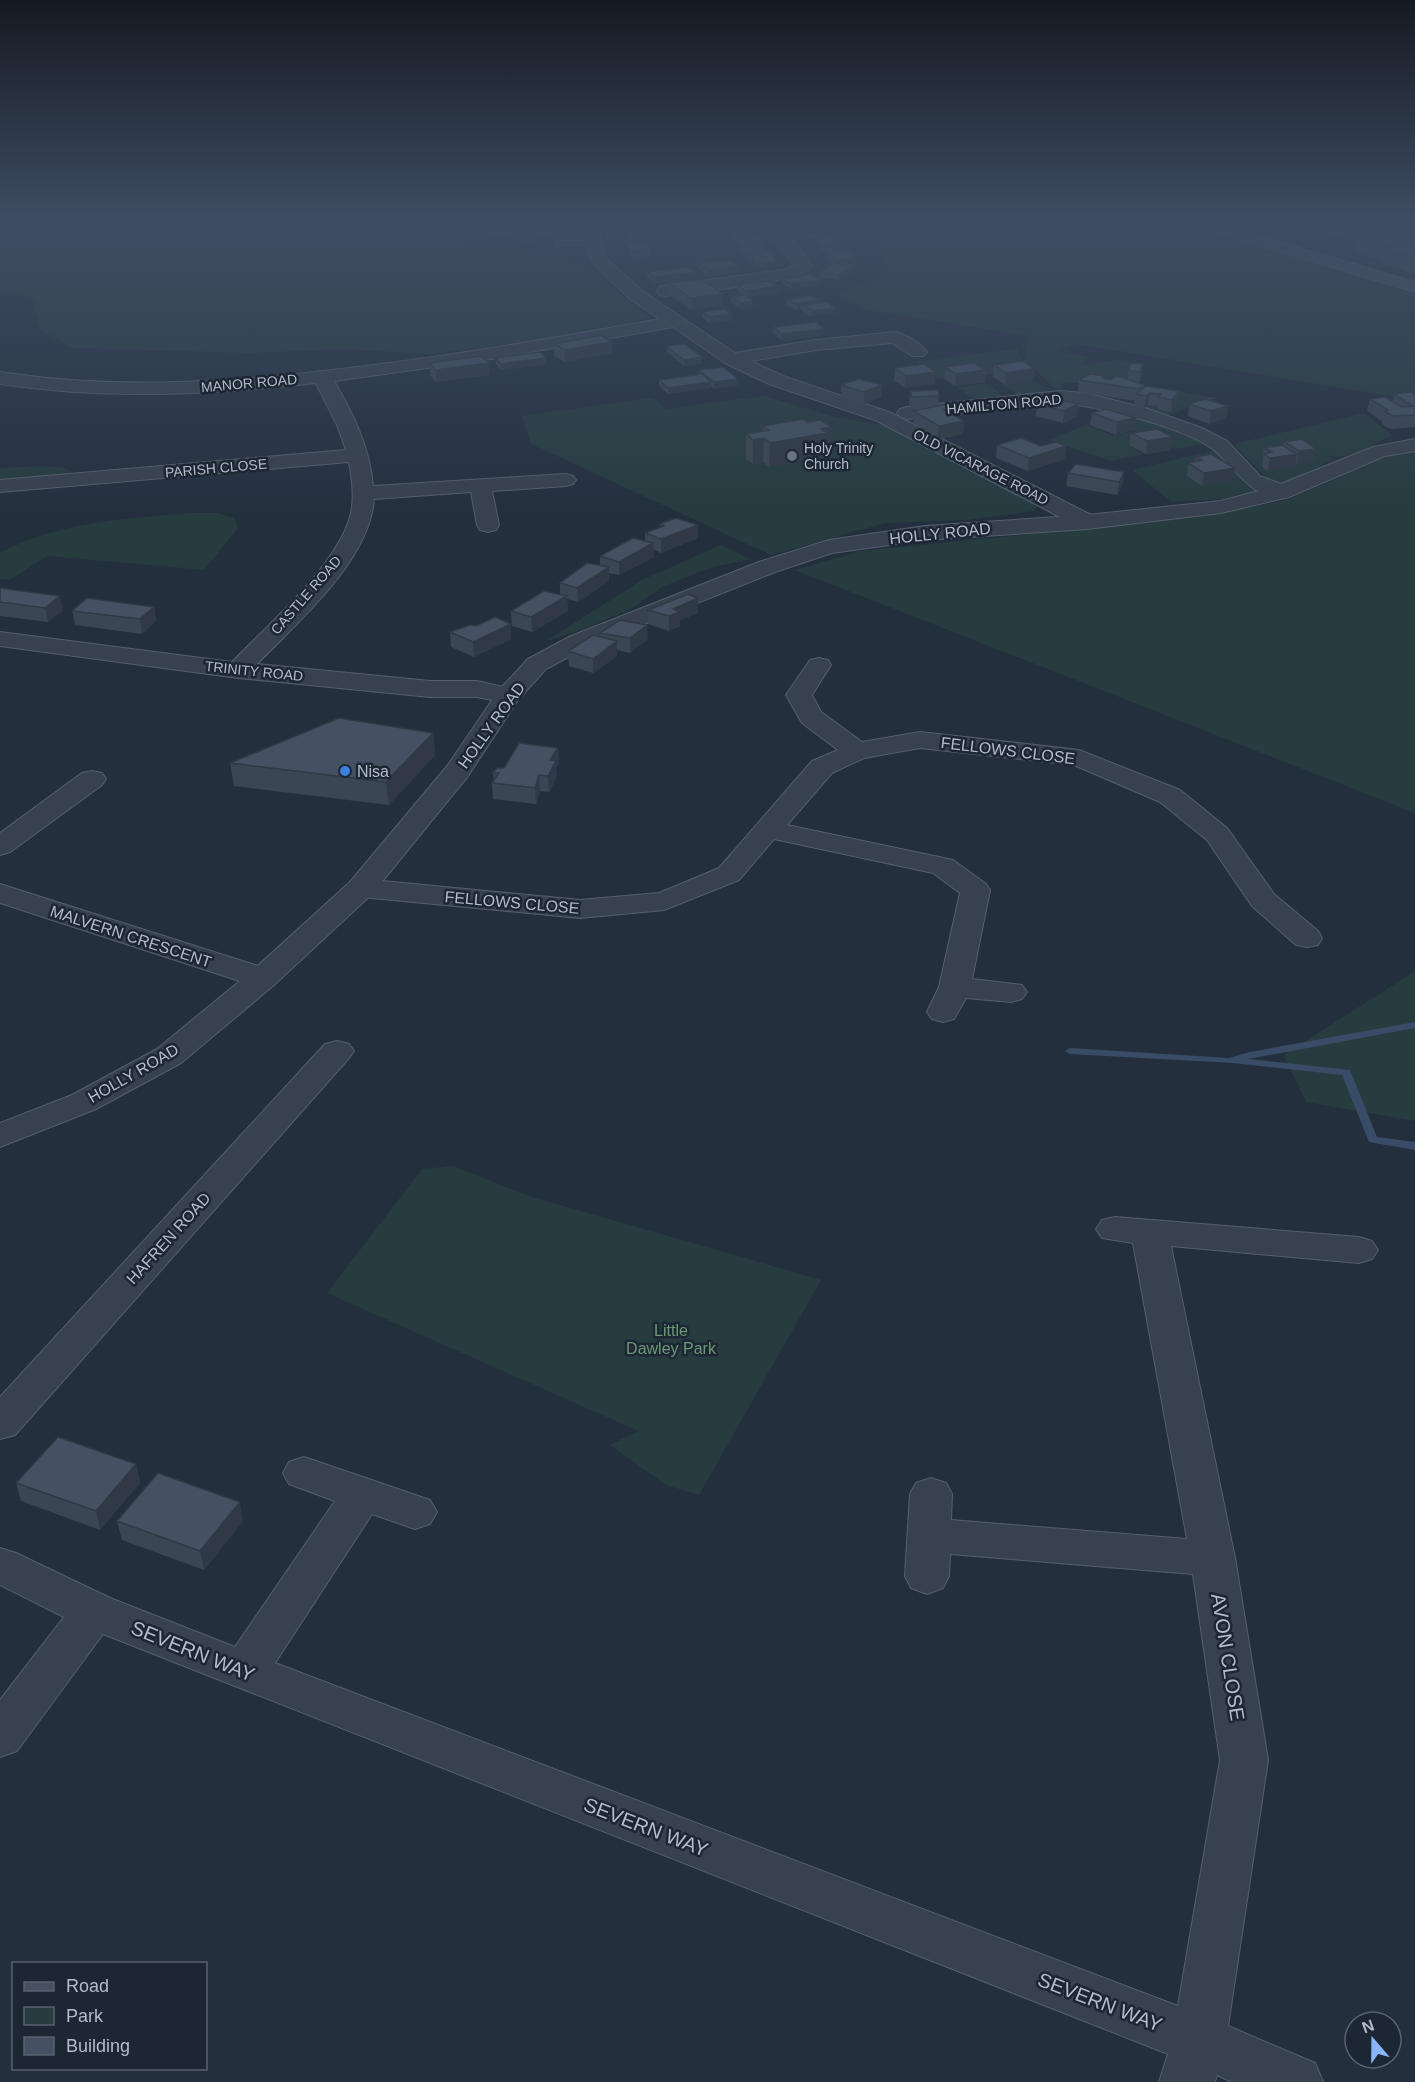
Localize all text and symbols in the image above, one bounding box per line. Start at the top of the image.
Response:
street label: MANOR ROAD [200,371,298,395]
street label: HAMILTON ROAD [946,391,1062,417]
street label: OLD VICARAGE ROAD [911,426,1051,508]
place label: Holy Trinity Church [804,440,873,472]
marker: Holy Trinity Church [785,449,799,463]
street label: PARISH CLOSE [164,456,268,480]
street label: HOLLY ROAD [889,520,991,547]
street label: CASTLE ROAD [268,552,344,638]
street label: TRINITY ROAD [204,658,304,684]
street label: HOLLY ROAD [455,679,528,771]
street label: FELLOWS CLOSE [940,734,1076,767]
place label: Nisa [357,763,389,780]
marker: Nisa [338,764,352,778]
street label: FELLOWS CLOSE [444,888,580,917]
street label: MALVERN CRESCENT [48,902,214,971]
street label: HOLLY ROAD [85,1041,182,1106]
street label: HAFREN ROAD [123,1189,214,1287]
park label: Little Dawley Park [626,1322,717,1357]
street label: AVON CLOSE [1207,1592,1249,1722]
street label: SEVERN WAY [128,1616,258,1686]
street label: SEVERN WAY [581,1793,711,1861]
legend [12,1962,207,2070]
street label: SEVERN WAY [1035,1968,1165,2036]
text: Road [66,1976,109,1996]
text: Park [66,2006,104,2026]
north arrow [1343,2010,1403,2070]
text: N [1360,2016,1376,2036]
text: Building [66,2036,130,2056]

